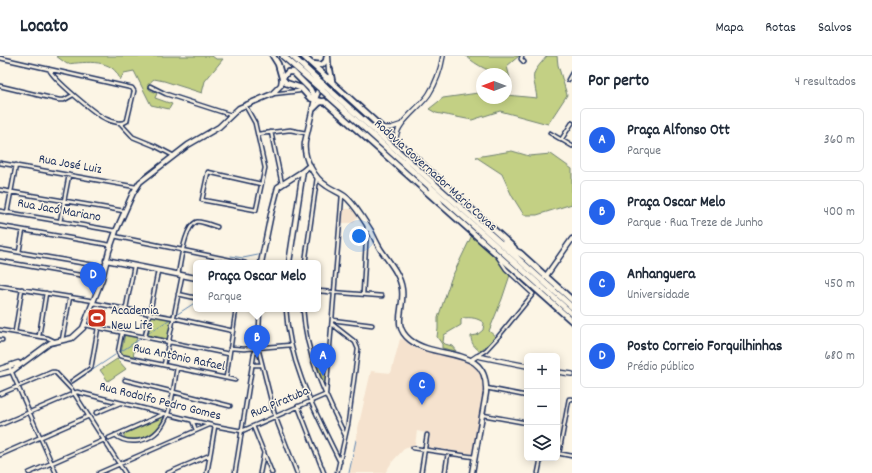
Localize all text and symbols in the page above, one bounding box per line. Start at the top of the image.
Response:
text: Locato [20,14,68,41]
text: Mapa [715,18,743,38]
text: Rotas [765,18,796,38]
text: Salvos [818,18,852,38]
north arrow [476,68,512,104]
text: Por perto [588,70,649,94]
text: 4 resultados [795,73,856,92]
street label: Rodovia Governador Mário Covas [369,115,501,237]
text: Praça Alfonso Ott [627,120,730,142]
text: A [598,131,606,150]
text: 360 m [824,131,855,150]
text: Parque [627,142,661,161]
street label: Rua José Luiz [37,150,103,180]
text: Praça Oscar Melo [627,192,726,214]
street label: Rua Jacó Mariano [16,194,103,228]
text: B [599,203,605,222]
text: 400 m [824,203,855,222]
text: Parque · Rua Treze de Junho [627,214,763,233]
your location [349,226,369,246]
popup [193,260,321,312]
pin: D [80,262,106,295]
text: Anhanguera [627,264,695,286]
text: Praça Oscar Melo [208,266,306,288]
text: C [599,275,605,294]
text: 450 m [825,275,855,294]
text: Universidade [627,286,689,305]
text: Parque [208,288,242,307]
place label: Academia New Life [111,302,160,336]
sports icon: Academia New Life [86,307,108,329]
pin: B [244,325,270,358]
text: Posto Correio Forquilhinhas [627,336,782,358]
street label: Rua Antônio Rafael [131,339,227,377]
pin: A [310,343,336,376]
text: D [599,347,605,366]
text: 680 m [824,347,855,366]
map controls [524,353,560,461]
button: + [524,353,560,389]
text: Prédio público [627,358,694,377]
pin: C [409,372,435,405]
street label: Rua Rodolfo Pedro Gomes [97,378,223,426]
street label: Rua Piratuba [248,382,313,424]
button: − [524,389,560,425]
button: layers [524,425,560,461]

